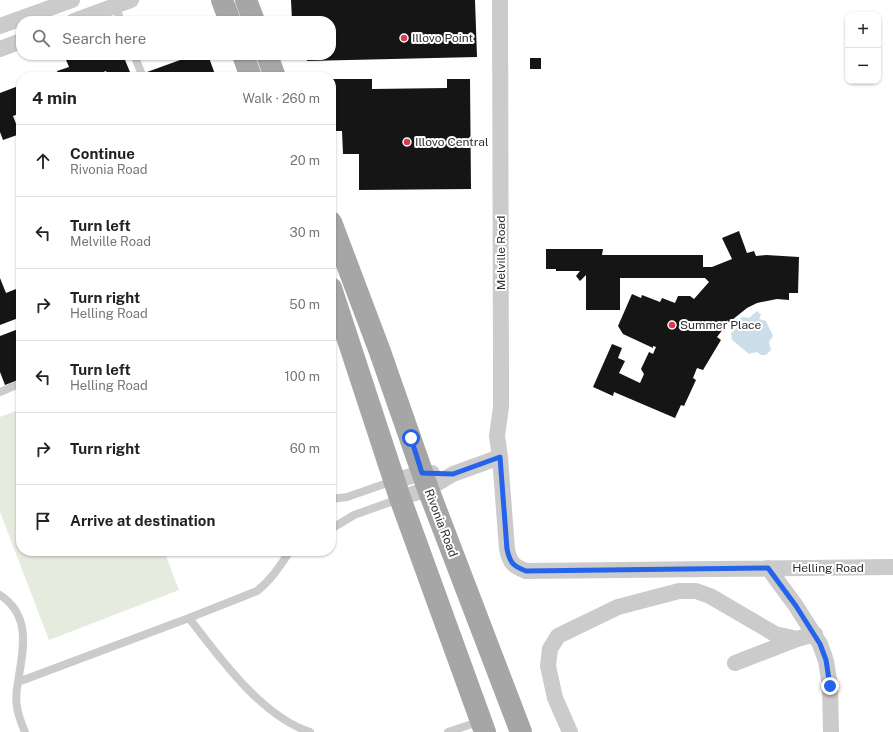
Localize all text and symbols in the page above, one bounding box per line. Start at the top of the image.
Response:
map controls [845,12,881,84]
button: + [845,12,881,48]
search box [16,16,336,60]
icon: search [30,27,52,49]
text: Search here [62,30,146,47]
place label: Illovo Point [412,31,473,45]
marker: Illovo Point [399,33,409,43]
button: − [845,48,881,84]
text: 4 min [32,88,77,108]
text: Walk · 260 m [242,91,320,106]
place label: Illovo Central [415,135,489,149]
marker: Illovo Central [402,137,412,147]
text: Continue [70,145,135,162]
icon: ahead [32,150,54,172]
text: 20 m [290,153,320,168]
text: Rivonia Road [70,162,148,177]
street label: Melville Road [494,216,508,290]
text: Turn left [70,217,131,234]
icon: left [32,222,54,244]
text: 30 m [290,225,320,240]
text: Melville Road [70,234,151,249]
text: Turn right [70,289,140,306]
icon: right [32,294,54,316]
text: 50 m [289,297,320,312]
text: Helling Road [70,306,148,321]
place label: Summer Place [680,318,762,332]
marker: Summer Place [667,320,677,330]
text: Turn left [70,361,131,378]
icon: left [32,366,54,388]
text: 100 m [284,369,320,384]
text: Helling Road [70,378,148,393]
route start [402,429,420,447]
icon: right [32,438,54,460]
text: Turn right [70,440,140,457]
text: 60 m [290,441,320,456]
street label: Rivonia Road [422,487,460,559]
icon: arrive [32,510,54,532]
text: Arrive at destination [70,512,215,529]
street label: Helling Road [792,561,864,575]
route end [821,677,839,695]

